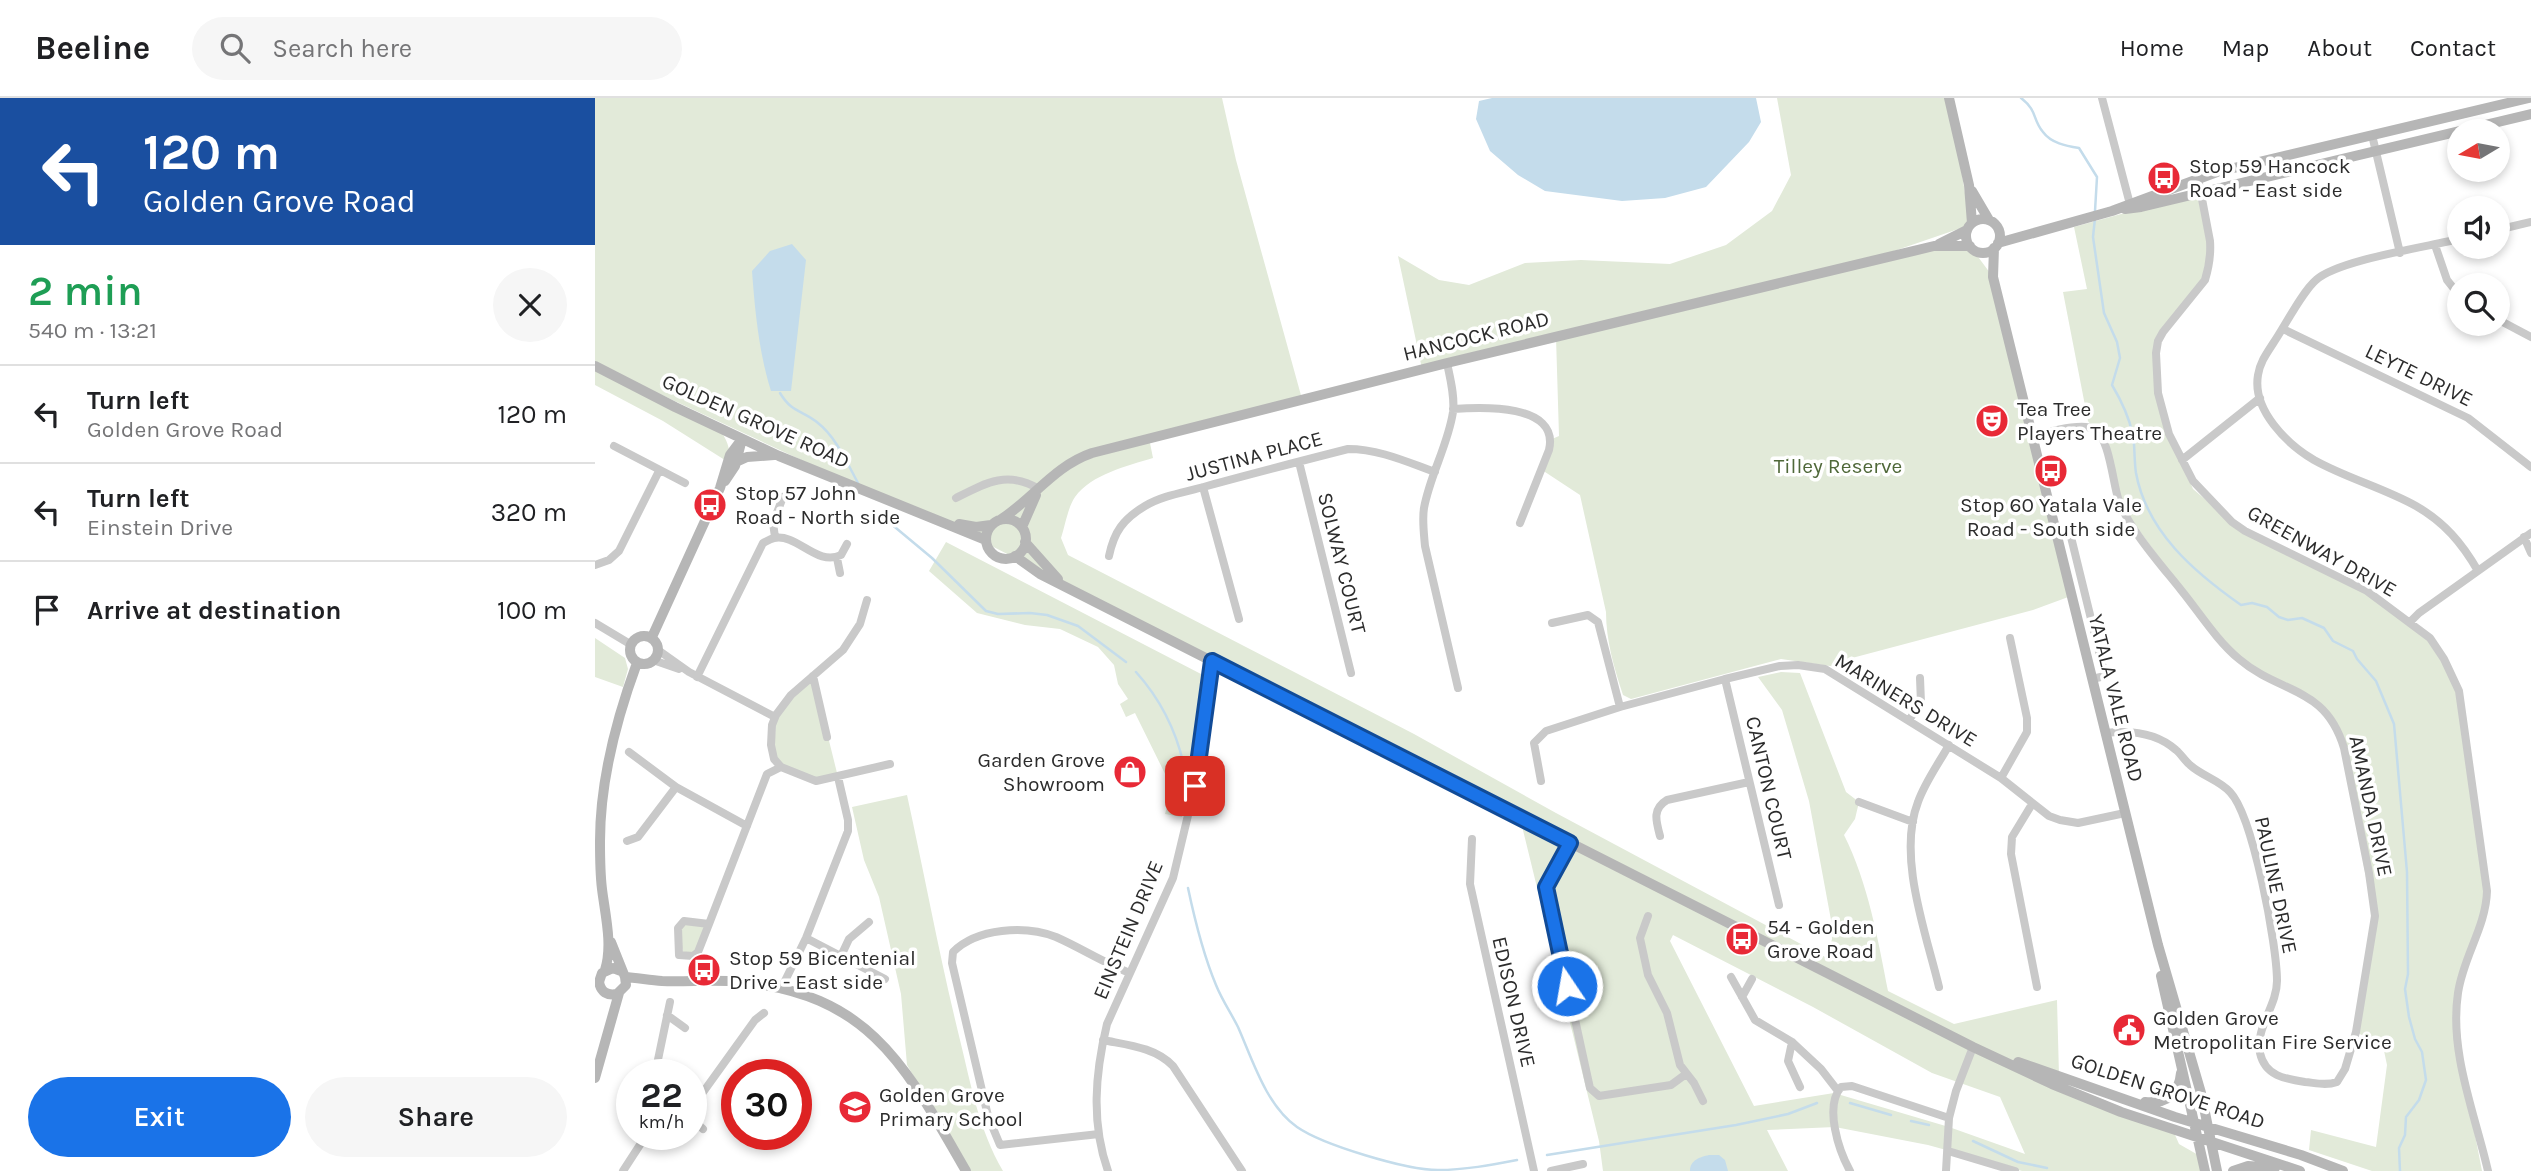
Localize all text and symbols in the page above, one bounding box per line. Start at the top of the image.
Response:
search box [192,17,682,80]
text: Beeline [35,29,150,67]
icon: search [216,29,254,67]
text: Search here [272,33,412,64]
text: Home [2120,34,2184,62]
text: Map [2222,34,2269,62]
text: About [2307,34,2372,62]
text: Contact [2410,34,2496,62]
north arrow [2447,119,2509,182]
map controls [2447,119,2510,336]
text: 120 m [143,124,280,181]
icon: left [28,126,119,217]
place label: Stop 59 Hancock Road - East side [2189,154,2351,202]
bus stop icon: Stop 59 Hancock Road - East side [2145,159,2183,197]
text: Golden Grove Road [143,183,416,220]
button: sound [2447,196,2510,259]
text: 2 min [28,266,143,316]
button: close [493,268,567,342]
button: search [2447,273,2510,336]
street label: HANCOCK ROAD [1400,306,1552,366]
text: 540 m · 13:21 [28,317,157,344]
street label: LEYTE DRIVE [2361,339,2477,411]
street label: GOLDEN GROVE ROAD [659,369,853,473]
text: Turn left [87,385,189,416]
icon: left [28,395,66,433]
place label: Tea Tree Players Theatre [2017,397,2162,445]
text: 120 m [497,399,567,430]
theatre icon: Tea Tree Players Theatre [1973,402,2011,440]
text: Golden Grove Road [87,416,283,443]
street label: JUSTINA PLACE [1183,426,1325,486]
bus stop icon: Stop 60 Yatala Vale Road - South side [2032,452,2070,490]
park label: Tilley Reserve [1774,454,1902,478]
place label: Stop 57 John Road - North side [735,481,900,529]
text: Turn left [87,483,189,514]
bus stop icon: Stop 57 John Road - North side [691,486,729,524]
street label: SOLWAY COURT [1313,490,1371,637]
icon: left [28,493,66,531]
place label: Stop 60 Yatala Vale Road - South side [1960,493,2142,541]
text: 320 m [491,497,567,528]
street label: GREENWAY DRIVE [2243,500,2401,602]
text: Einstein Drive [87,514,233,541]
icon: arrive [28,591,66,629]
text: Arrive at destination [87,595,341,626]
text: 100 m [497,595,567,626]
street label: YATALA VALE ROAD [2084,612,2148,784]
street label: MARINERS DRIVE [1831,648,1981,752]
street label: CANTON COURT [1741,714,1797,862]
street label: AMANDA DRIVE [2344,733,2398,879]
place label: Garden Grove Showroom [978,748,1105,796]
shop icon: Garden Grove Showroom [1111,753,1149,791]
pin [1165,756,1225,816]
icon: arrive [1176,767,1214,805]
street label: PAULINE DRIVE [2250,814,2302,956]
street label: EINSTEIN DRIVE [1088,857,1168,1003]
place label: 54 - Golden Grove Road [1767,915,1875,963]
bus stop icon: 54 - Golden Grove Road [1723,920,1761,958]
street label: EDISON DRIVE [1487,934,1541,1070]
place label: Stop 59 Bicentenial Drive - East side [729,946,916,994]
position arrow [1530,949,1604,1023]
bus stop icon: Stop 59 Bicentenial Drive - East side [685,951,723,989]
place label: Golden Grove Metropolitan Fire Service [2153,1006,2392,1054]
public building icon: Golden Grove Metropolitan Fire Service [2110,1011,2148,1049]
street label: GOLDEN GROVE ROAD [2068,1048,2268,1134]
speed limit sign: 30 [721,1059,812,1150]
text: 22 [640,1075,683,1116]
button: Exit [28,1077,291,1157]
button: Share [305,1077,567,1157]
place label: Golden Grove Primary School [879,1083,1023,1131]
school or university icon: Golden Grove Primary School [836,1088,874,1126]
text: km/h [639,1111,684,1133]

